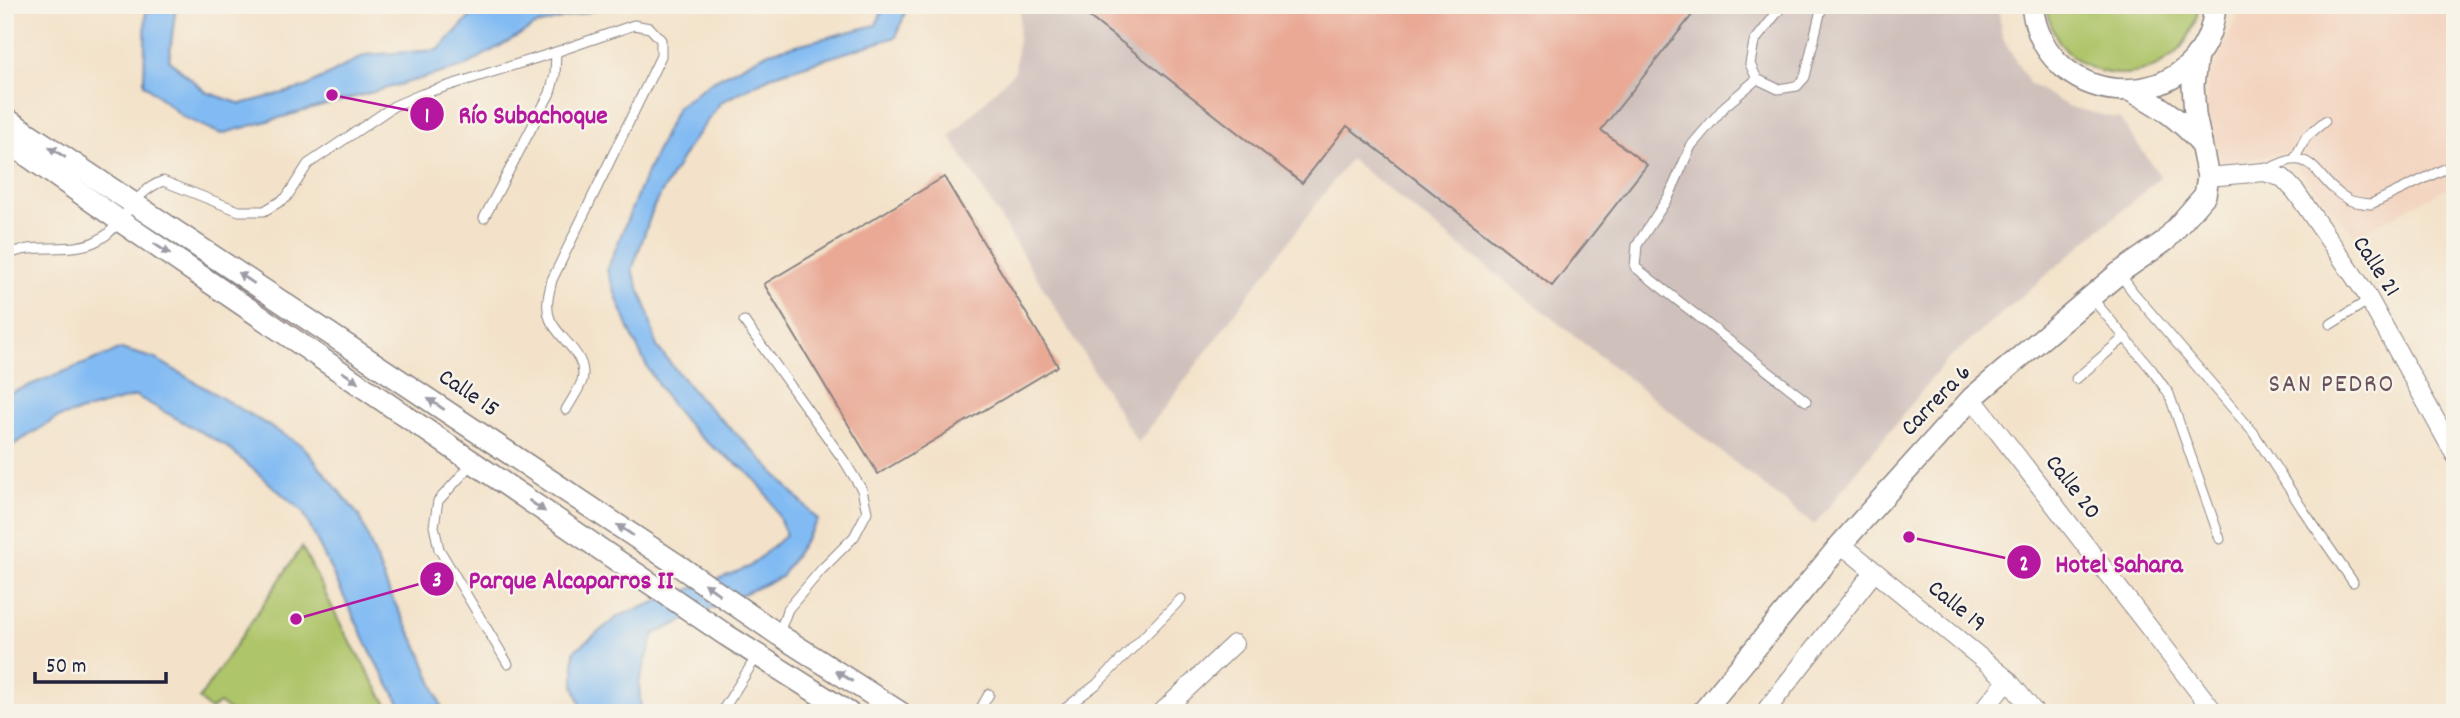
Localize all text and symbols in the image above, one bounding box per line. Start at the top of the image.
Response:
callout: Río Subachoque [410,91,622,138]
text: Río Subachoque [458,99,608,136]
text: 1 [425,103,429,133]
one-way arrow [47,146,66,159]
street label: Calle 21 [2343,230,2407,304]
one-way arrow [152,242,171,255]
one-way arrow [237,271,255,285]
street label: Carrera 6 [1894,357,1980,445]
street label: Calle 15 [431,361,505,427]
district label: SAN PEDRO [2268,367,2396,404]
one-way arrow [340,370,359,383]
one-way arrow [426,398,445,411]
street label: Calle 20 [2036,448,2108,528]
one-way arrow [528,499,546,513]
one-way arrow [616,523,634,537]
callout: Hotel Sahara [2006,539,2197,586]
text: Hotel Sahara [2055,548,2184,585]
text: 2 [2019,551,2029,581]
callout: Parque Alcaparros II [420,556,687,603]
text: Parque Alcaparros II [469,564,674,601]
text: 3 [432,567,442,597]
street label: Calle 19 [1919,573,1993,641]
one-way arrow [703,582,721,596]
scale bar [35,641,166,685]
text: 50 m [46,653,86,683]
one-way arrow [834,670,853,683]

